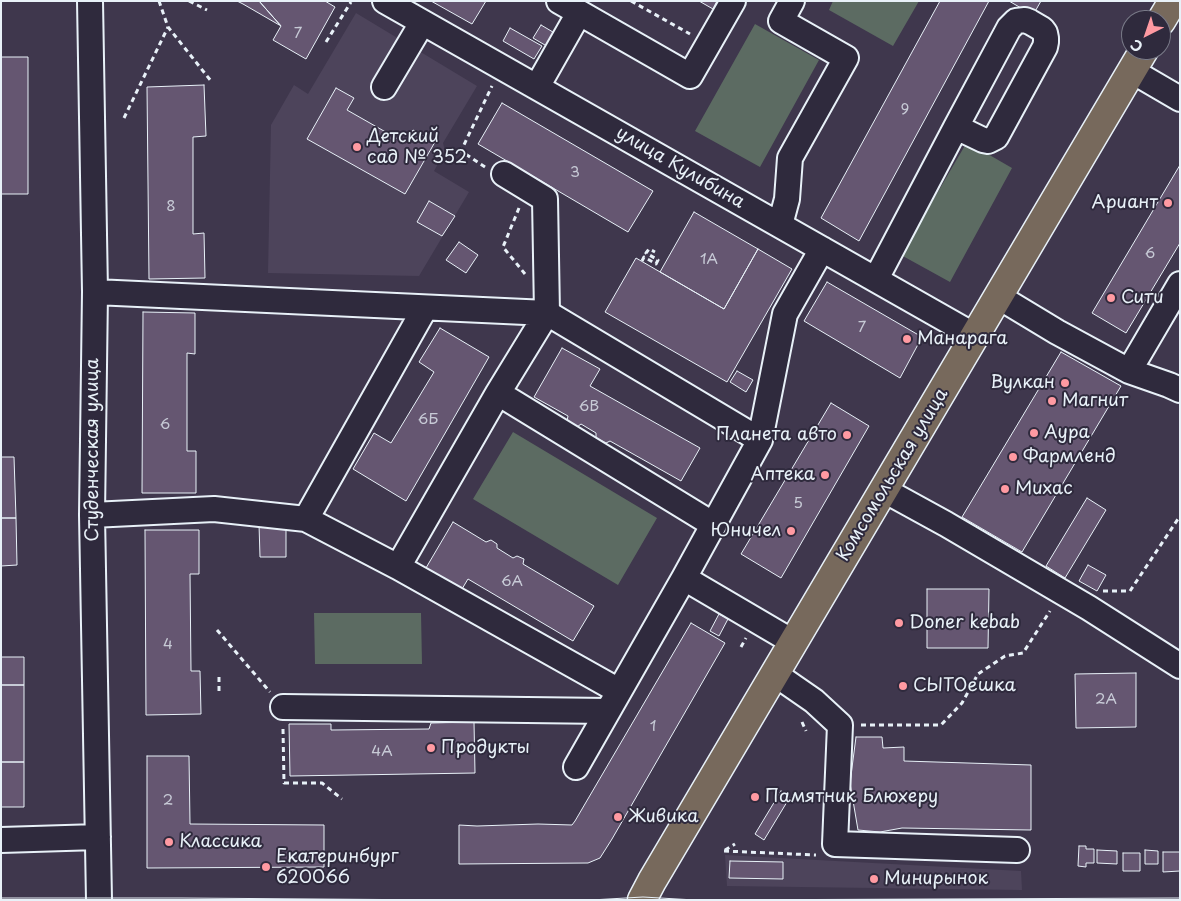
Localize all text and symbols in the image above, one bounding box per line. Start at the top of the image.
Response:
north arrow [1121,10,1171,60]
house number: 7 [294,25,302,43]
text: С [1126,35,1147,57]
house number: 9 [901,101,909,119]
street label: улица Кулибина [612,122,748,214]
place label: Детский сад № 352 [367,126,467,168]
marker: Детский сад № 352 [351,141,363,153]
house number: 3 [570,164,580,182]
place label: Ариант [1091,192,1158,214]
marker: Ариант [1162,197,1174,209]
house number: 8 [166,198,176,216]
house number: 6 [1145,245,1155,263]
house number: 1А [700,251,718,269]
place label: Сити [1121,287,1164,309]
marker: Сити [1105,292,1117,304]
house number: 7 [858,319,866,337]
place label: Манарага [917,328,1008,350]
marker: Манарага [901,333,913,345]
street label: Студенческая улица [82,358,104,542]
place label: Вулкан [990,372,1055,394]
marker: Вулкан [1059,377,1071,389]
street label: Комсомольская улица [833,385,953,565]
place label: Магнит [1062,390,1128,412]
marker: Магнит [1046,395,1058,407]
house number: 6В [579,398,599,416]
house number: 6Б [418,411,438,429]
house number: 6 [160,416,170,434]
place label: Аура [1044,422,1090,444]
place label: Планета авто [716,424,837,446]
marker: Аура [1028,427,1040,439]
marker: Планета авто [841,429,853,441]
place label: Фармленд [1023,446,1116,468]
marker: Фармленд [1007,451,1019,463]
place label: Аптека [750,464,815,486]
marker: Аптека [819,469,831,481]
place label: Михас [1015,478,1073,500]
marker: Михас [999,483,1011,495]
house number: 5 [793,495,803,513]
place label: Юничел [711,520,781,542]
marker: Юничел [785,525,797,537]
house number: 6А [501,573,523,591]
place label: Doner kebab [909,612,1020,634]
marker: Doner kebab [893,617,905,629]
house number: 4 [163,636,173,654]
place label: СЫТОешка [913,675,1016,697]
marker: СЫТОешка [897,680,909,692]
house number: 2А [1095,691,1117,709]
house number: 1 [650,718,656,736]
place label: Продукты [441,737,530,759]
marker: Продукты [425,742,437,754]
house number: 4А [371,743,393,761]
place label: Памятник Блюхеру [765,786,938,808]
marker: Памятник Блюхеру [749,791,761,803]
house number: 2 [163,792,173,810]
place label: Живика [628,806,699,828]
marker: Живика [612,811,624,823]
place label: Классика [179,831,262,853]
marker: Классика [163,836,175,848]
place label: Екатеринбург 620066 [276,846,399,889]
marker: Екатеринбург 620066 [260,861,272,873]
place label: Минирынок [884,868,988,890]
marker: Минирынок [868,873,880,885]

